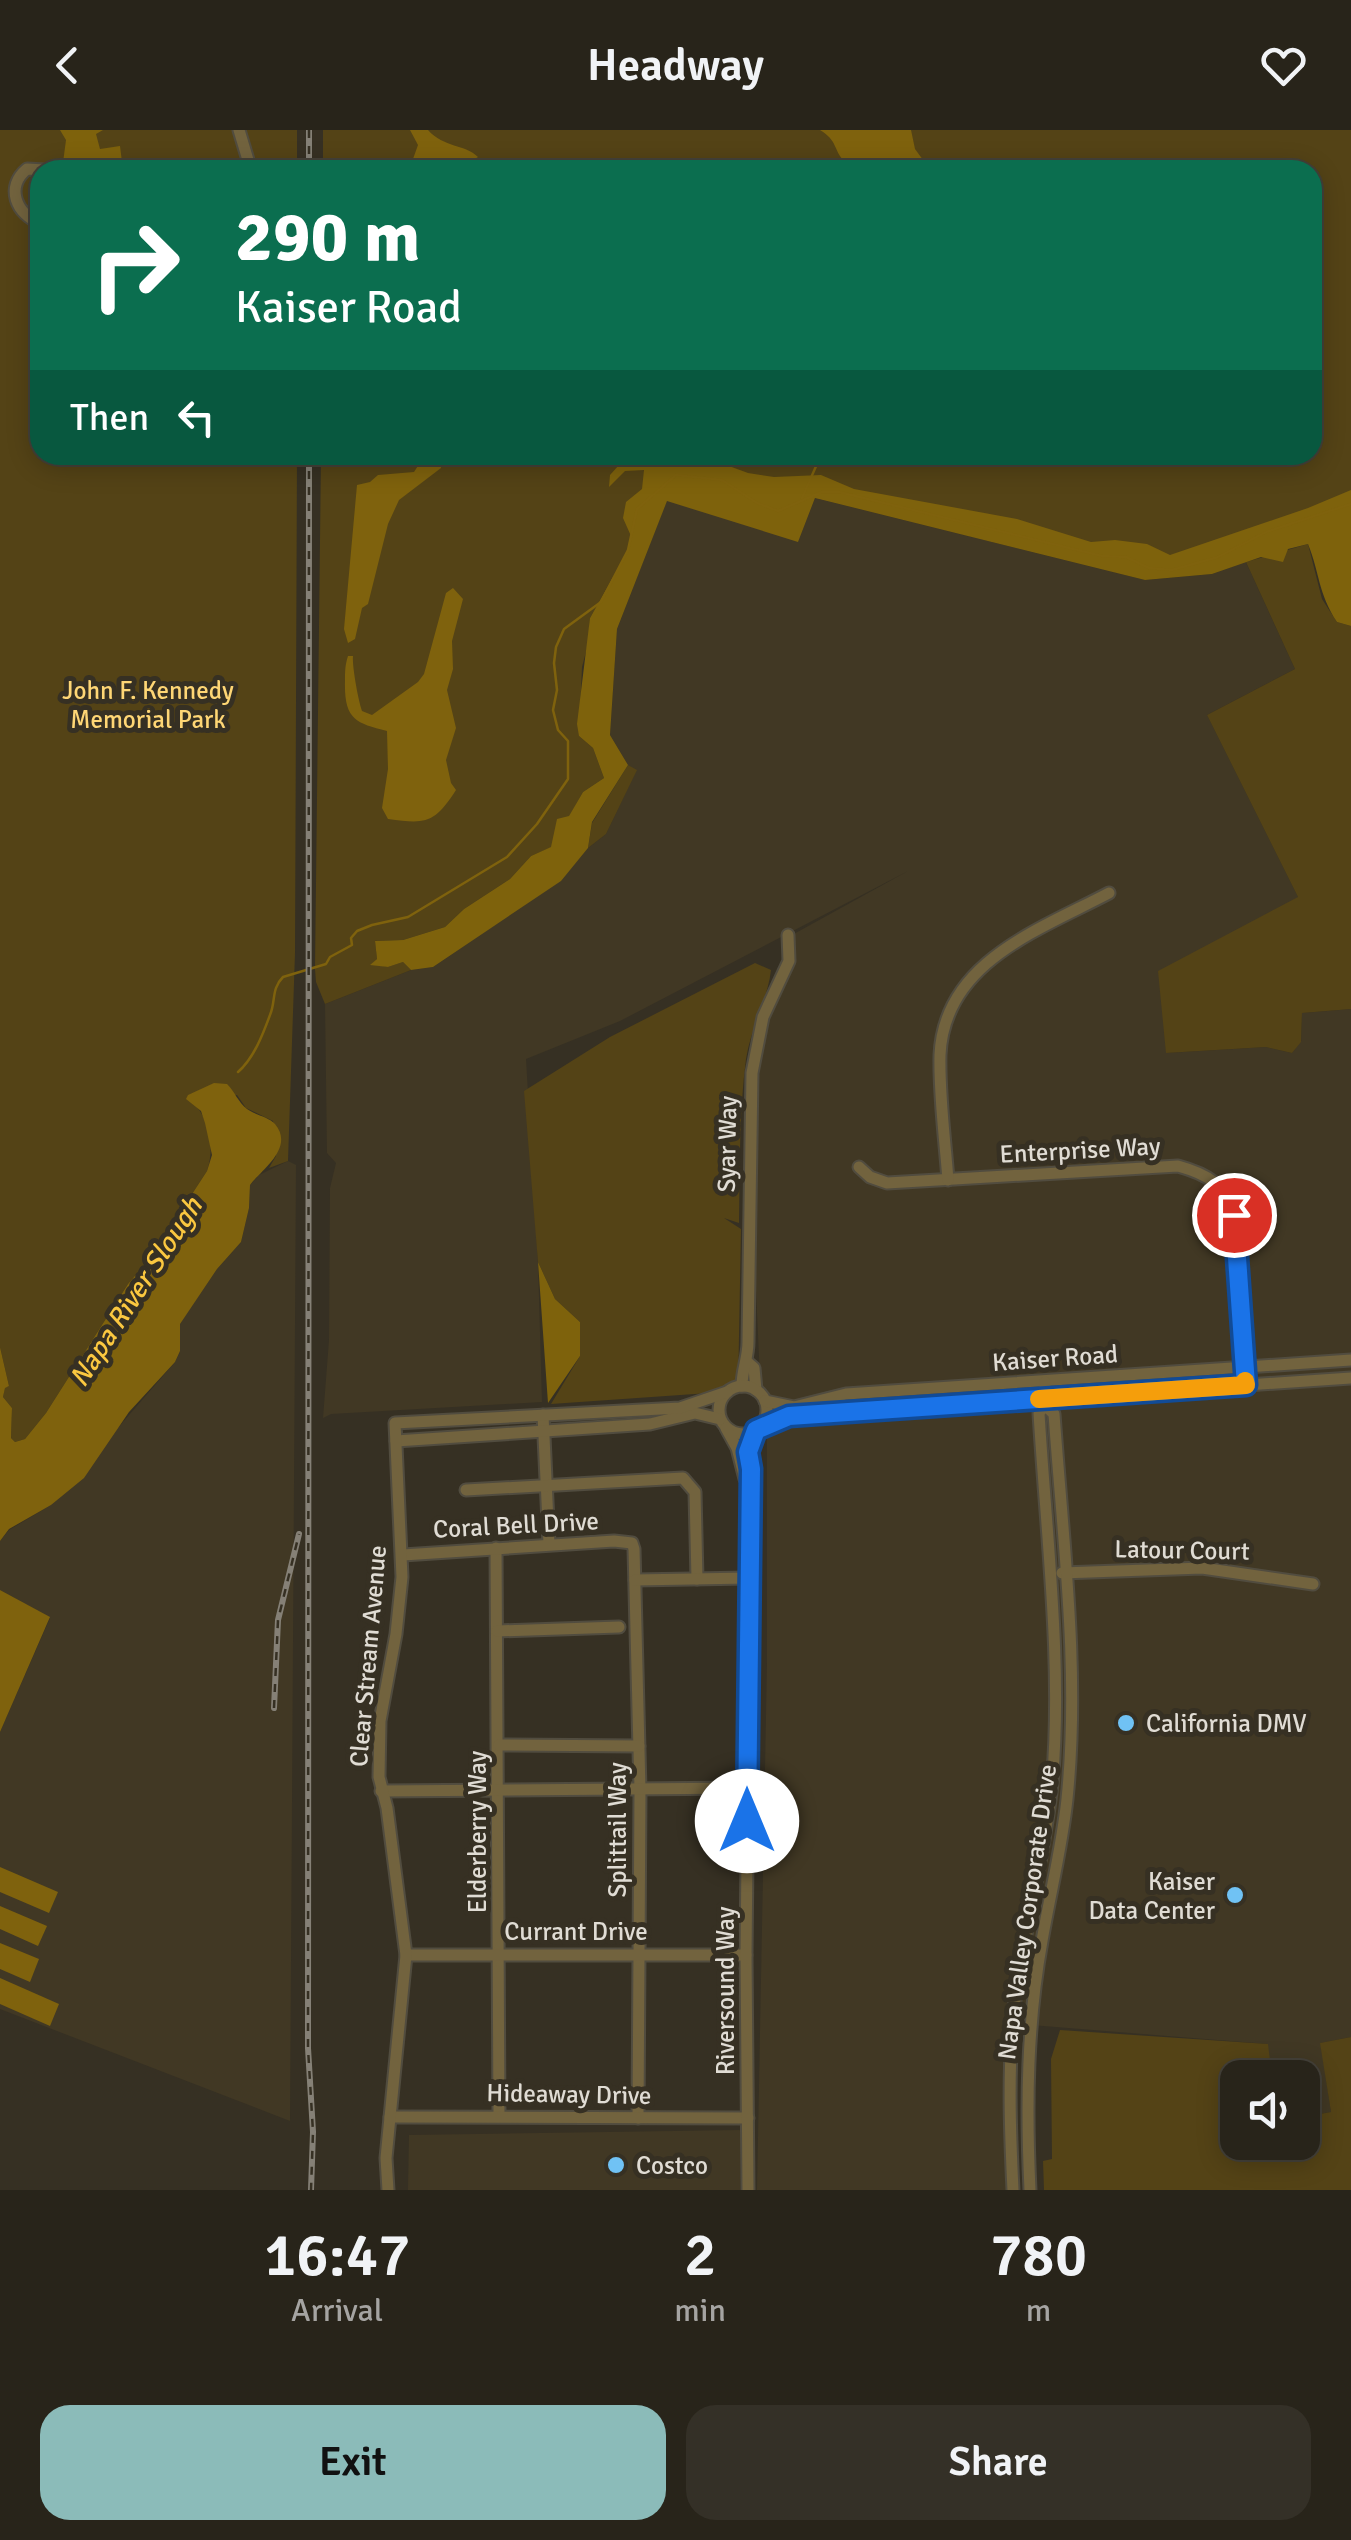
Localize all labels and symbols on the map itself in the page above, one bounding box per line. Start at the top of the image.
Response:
park label: John F. Kennedy Memorial Park [62,675,234,735]
street label: Syar Way [711,1095,743,1193]
street label: Enterprise Way [999,1130,1162,1170]
pin [1192,1173,1277,1258]
water label: Napa River Slough [62,1190,210,1393]
street label: Kaiser Road [991,1338,1119,1378]
street label: Coral Bell Drive [432,1505,600,1545]
street label: Latour Court [1114,1533,1250,1567]
street label: Clear Stream Avenue [343,1544,393,1768]
place label: California DMV [1146,1708,1307,1739]
marker: California DMV [1115,1712,1137,1734]
street label: Elderberry Way [462,1750,493,1913]
street label: Splittail Way [602,1762,633,1898]
street label: Napa Valley Corporate Drive [991,1762,1063,2062]
position arrow [695,1769,799,1873]
place label: Kaiser Data Center [1088,1866,1216,1926]
marker: Kaiser Data Center [1224,1884,1246,1906]
street label: Riversound Way [710,1906,741,2075]
street label: Currant Drive [504,1916,648,1947]
street label: Hideaway Drive [486,2077,652,2111]
place label: Costco [636,2150,708,2181]
marker: Costco [605,2154,627,2176]

